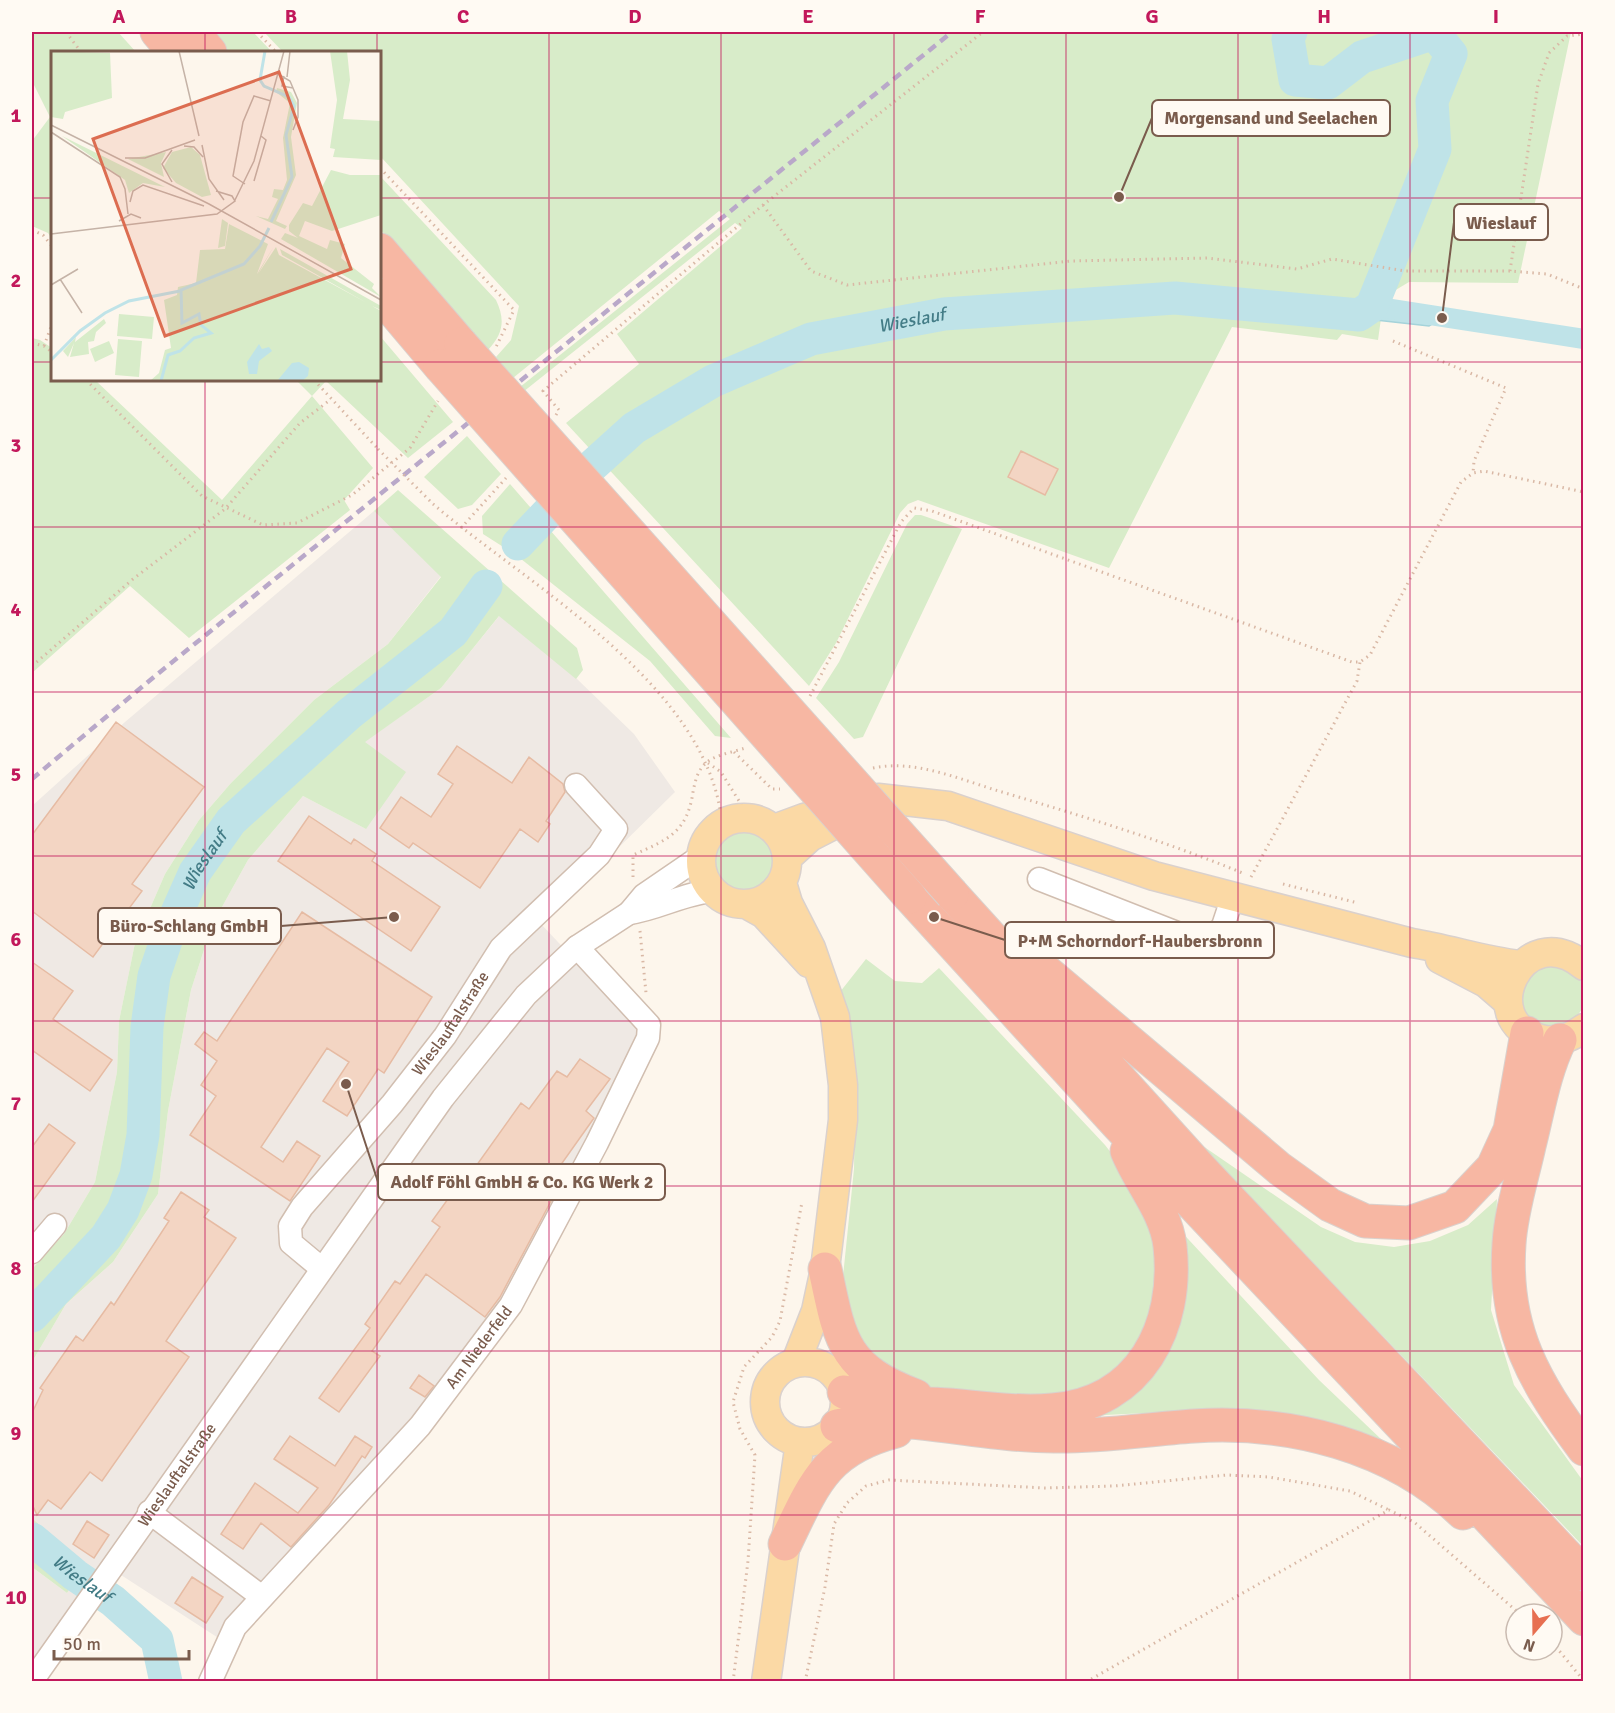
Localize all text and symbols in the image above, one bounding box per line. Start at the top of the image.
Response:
text: A [113,4,126,29]
text: B [285,4,297,29]
text: C [457,4,469,29]
text: D [628,4,642,29]
text: E [802,4,814,29]
text: F [975,4,986,29]
text: G [1145,4,1159,29]
text: H [1317,4,1331,29]
text: I [1493,4,1499,29]
inset map [51,51,381,381]
callout: Morgensand und Seelachen [1152,100,1390,136]
text: 1 [11,103,22,128]
text: Morgensand und Seelachen [1164,107,1378,129]
callout: Wieslauf [1454,204,1548,240]
text: Wieslauf [1466,212,1537,234]
text: 2 [11,268,21,293]
water label: Wieslauf [876,302,951,337]
text: 3 [11,433,21,458]
text: 4 [11,597,22,622]
text: 5 [11,762,21,787]
water label: Wieslauf [177,823,234,894]
callout: Büro-Schlang GmbH [98,908,281,944]
text: Büro-Schlang GmbH [109,915,269,937]
callout: P+M Schorndorf-Haubersbronn [1005,922,1274,958]
text: 6 [11,927,22,952]
text: P+M Schorndorf-Haubersbronn [1018,930,1263,952]
street label: Wieslauftalstraße [408,968,494,1080]
text: 7 [11,1091,22,1116]
callout: Adolf Föhl GmbH & Co. KG Werk 2 [378,1164,665,1200]
text: Adolf Föhl GmbH & Co. KG Werk 2 [391,1171,653,1193]
text: 8 [11,1256,22,1281]
street label: Am Niederfeld [442,1302,517,1393]
street label: Wieslauftalstraße [134,1419,221,1531]
text: 9 [11,1421,22,1446]
water label: Wieslauf [48,1550,119,1610]
text: 10 [5,1585,27,1610]
north arrow [1504,1602,1564,1662]
scale bar [54,1623,189,1661]
text: 50 m [63,1633,101,1655]
text: N [1521,1634,1538,1656]

